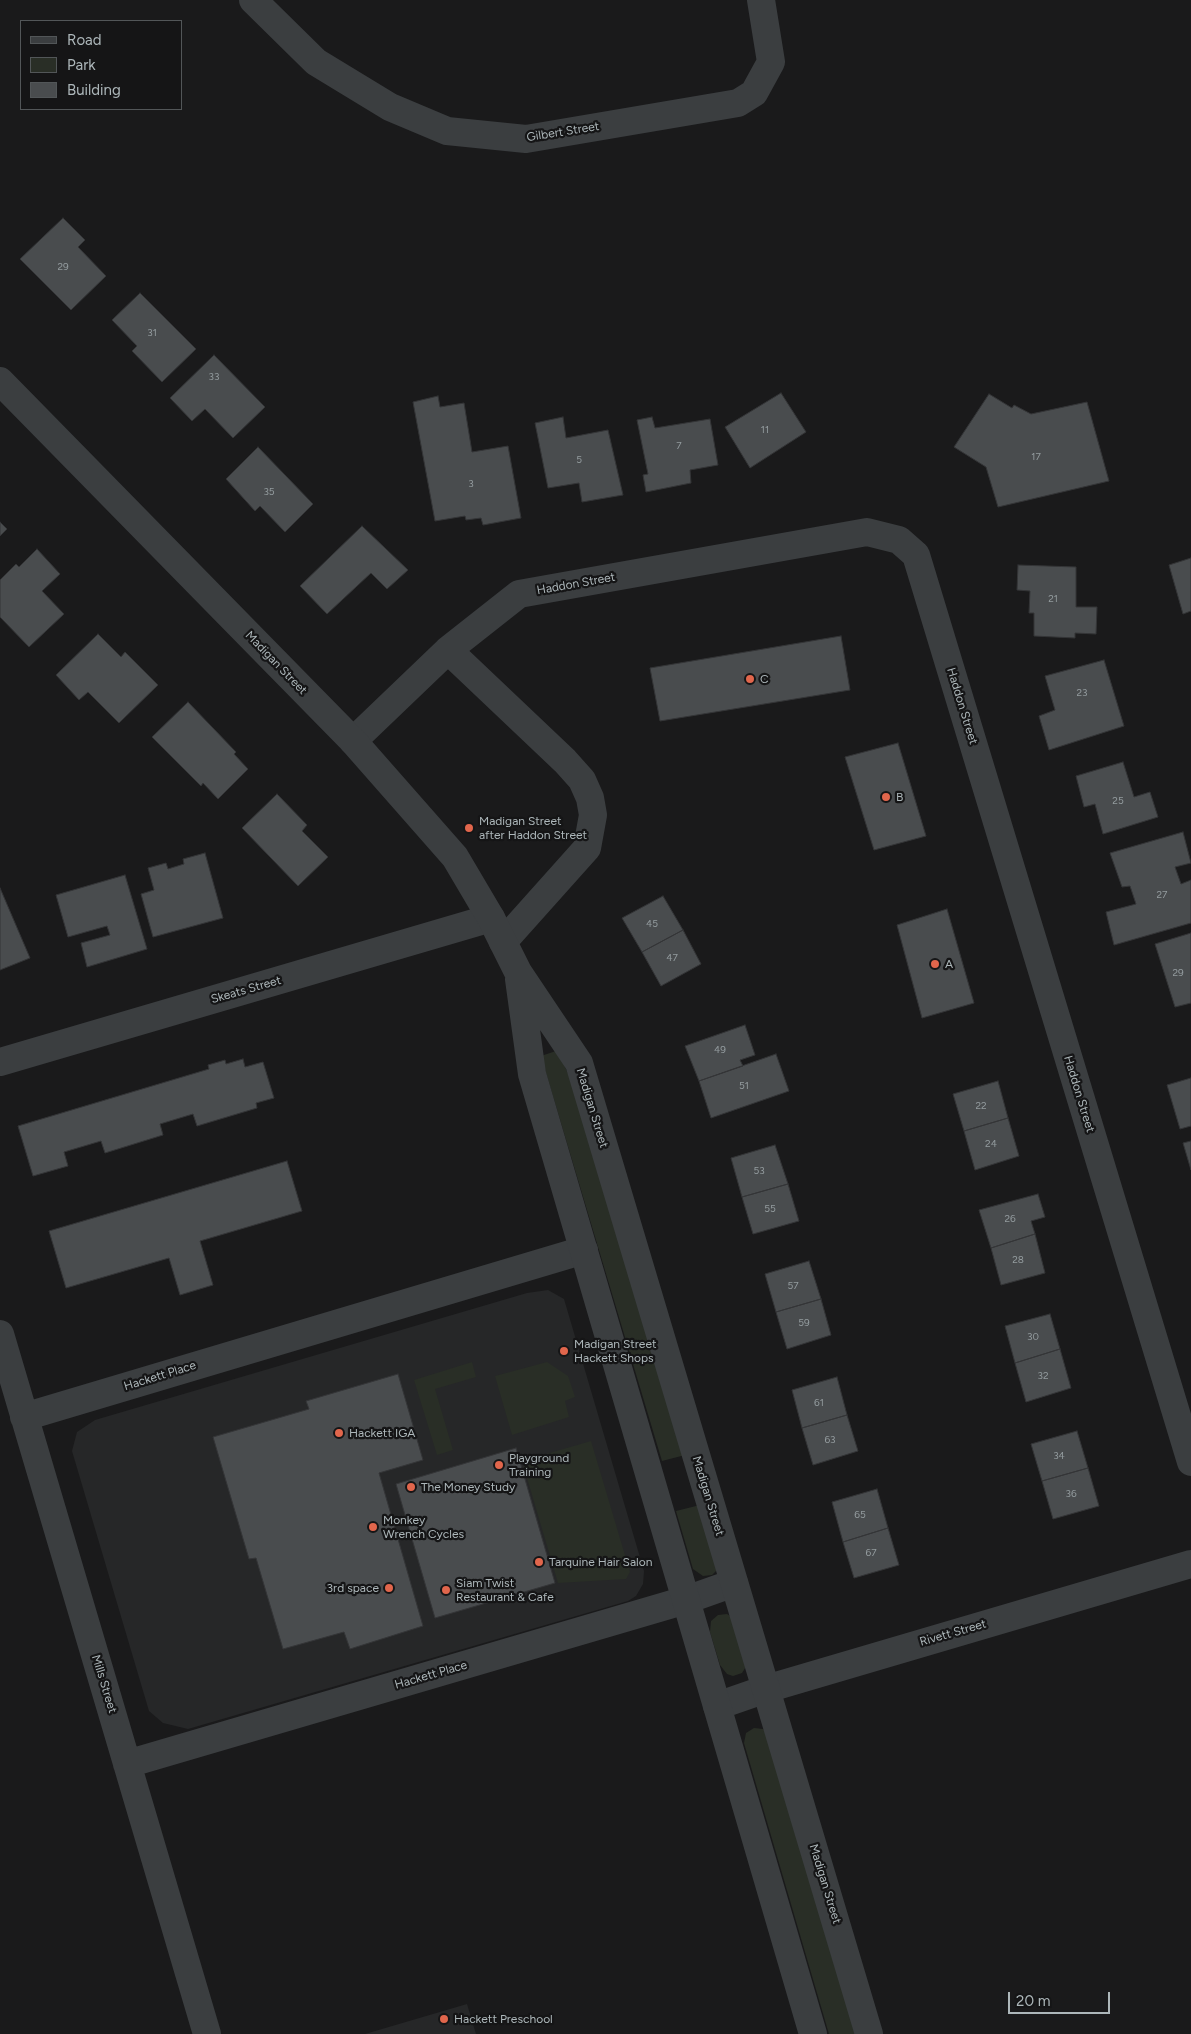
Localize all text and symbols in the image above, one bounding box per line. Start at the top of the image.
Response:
legend [20,20,182,110]
text: Road [67,31,102,49]
text: Park [67,56,96,74]
text: Building [67,81,121,99]
street label: Gilbert Street [526,119,600,145]
house number: 29 [57,261,69,273]
house number: 31 [147,327,157,339]
house number: 33 [209,371,219,383]
house number: 11 [761,424,769,436]
house number: 7 [676,440,682,452]
house number: 17 [1031,451,1041,463]
house number: 5 [576,454,582,466]
house number: 3 [468,478,474,490]
house number: 35 [263,486,275,498]
street label: Haddon Street [536,570,616,598]
house number: 21 [1048,593,1058,605]
street label: Madigan Street [242,628,310,698]
street label: Haddon Street [944,666,980,746]
place label: C [760,672,769,686]
marker: C [744,673,756,685]
house number: 23 [1076,687,1088,699]
place label: B [896,790,903,804]
marker: B [880,791,892,803]
house number: 25 [1112,795,1124,807]
place label: Madigan Street after Haddon Street [479,814,587,842]
marker: Madigan Street after Haddon Street [463,822,475,834]
house number: 27 [1157,889,1167,901]
house number: 45 [646,918,658,930]
house number: 47 [666,952,678,964]
place label: A [945,957,953,971]
marker: A [929,958,941,970]
house number: 29 [1172,967,1184,979]
street label: Skeats Street [209,973,283,1007]
house number: 49 [714,1044,726,1056]
street label: Haddon Street [1061,1054,1097,1134]
street label: Madigan Street [573,1066,611,1150]
house number: 51 [739,1080,749,1092]
house number: 22 [975,1100,987,1112]
house number: 24 [985,1138,997,1150]
house number: 53 [753,1165,765,1177]
house number: 55 [764,1203,776,1215]
house number: 26 [1004,1213,1016,1225]
house number: 28 [1012,1254,1024,1266]
house number: 57 [787,1280,799,1292]
house number: 59 [798,1317,810,1329]
house number: 30 [1027,1331,1039,1343]
place label: Madigan Street Hackett Shops [574,1337,657,1365]
marker: Madigan Street Hackett Shops [558,1345,570,1357]
street label: Hackett Place [122,1358,198,1394]
house number: 32 [1037,1370,1049,1382]
house number: 61 [814,1397,824,1409]
place label: Hackett IGA [349,1426,415,1440]
marker: Hackett IGA [333,1427,345,1439]
house number: 63 [824,1434,836,1446]
house number: 34 [1053,1450,1065,1462]
place label: Playground Training [509,1451,569,1479]
street label: Madigan Street [689,1454,727,1538]
marker: Playground Training [493,1459,505,1471]
place label: The Money Study [421,1480,515,1494]
marker: The Money Study [405,1481,417,1493]
house number: 36 [1065,1488,1077,1500]
house number: 65 [854,1509,866,1521]
place label: Monkey Wrench Cycles [383,1513,464,1541]
marker: Monkey Wrench Cycles [367,1521,379,1533]
house number: 67 [865,1547,877,1559]
place label: Tarquine Hair Salon [549,1555,652,1569]
marker: Tarquine Hair Salon [533,1556,545,1568]
place label: Siam Twist Restaurant & Cafe [456,1576,554,1604]
place label: 3rd space [327,1581,379,1595]
marker: 3rd space [383,1582,395,1594]
marker: Siam Twist Restaurant & Cafe [440,1584,452,1596]
street label: Rivett Street [918,1617,988,1649]
street label: Mills Street [88,1653,120,1715]
street label: Hackett Place [393,1658,469,1692]
street label: Madigan Street [806,1842,844,1926]
scale bar [1011,1982,1114,2014]
text: 20 m [1016,1992,1050,2010]
place label: Hackett Preschool [454,2012,553,2026]
marker: Hackett Preschool [438,2013,450,2025]

